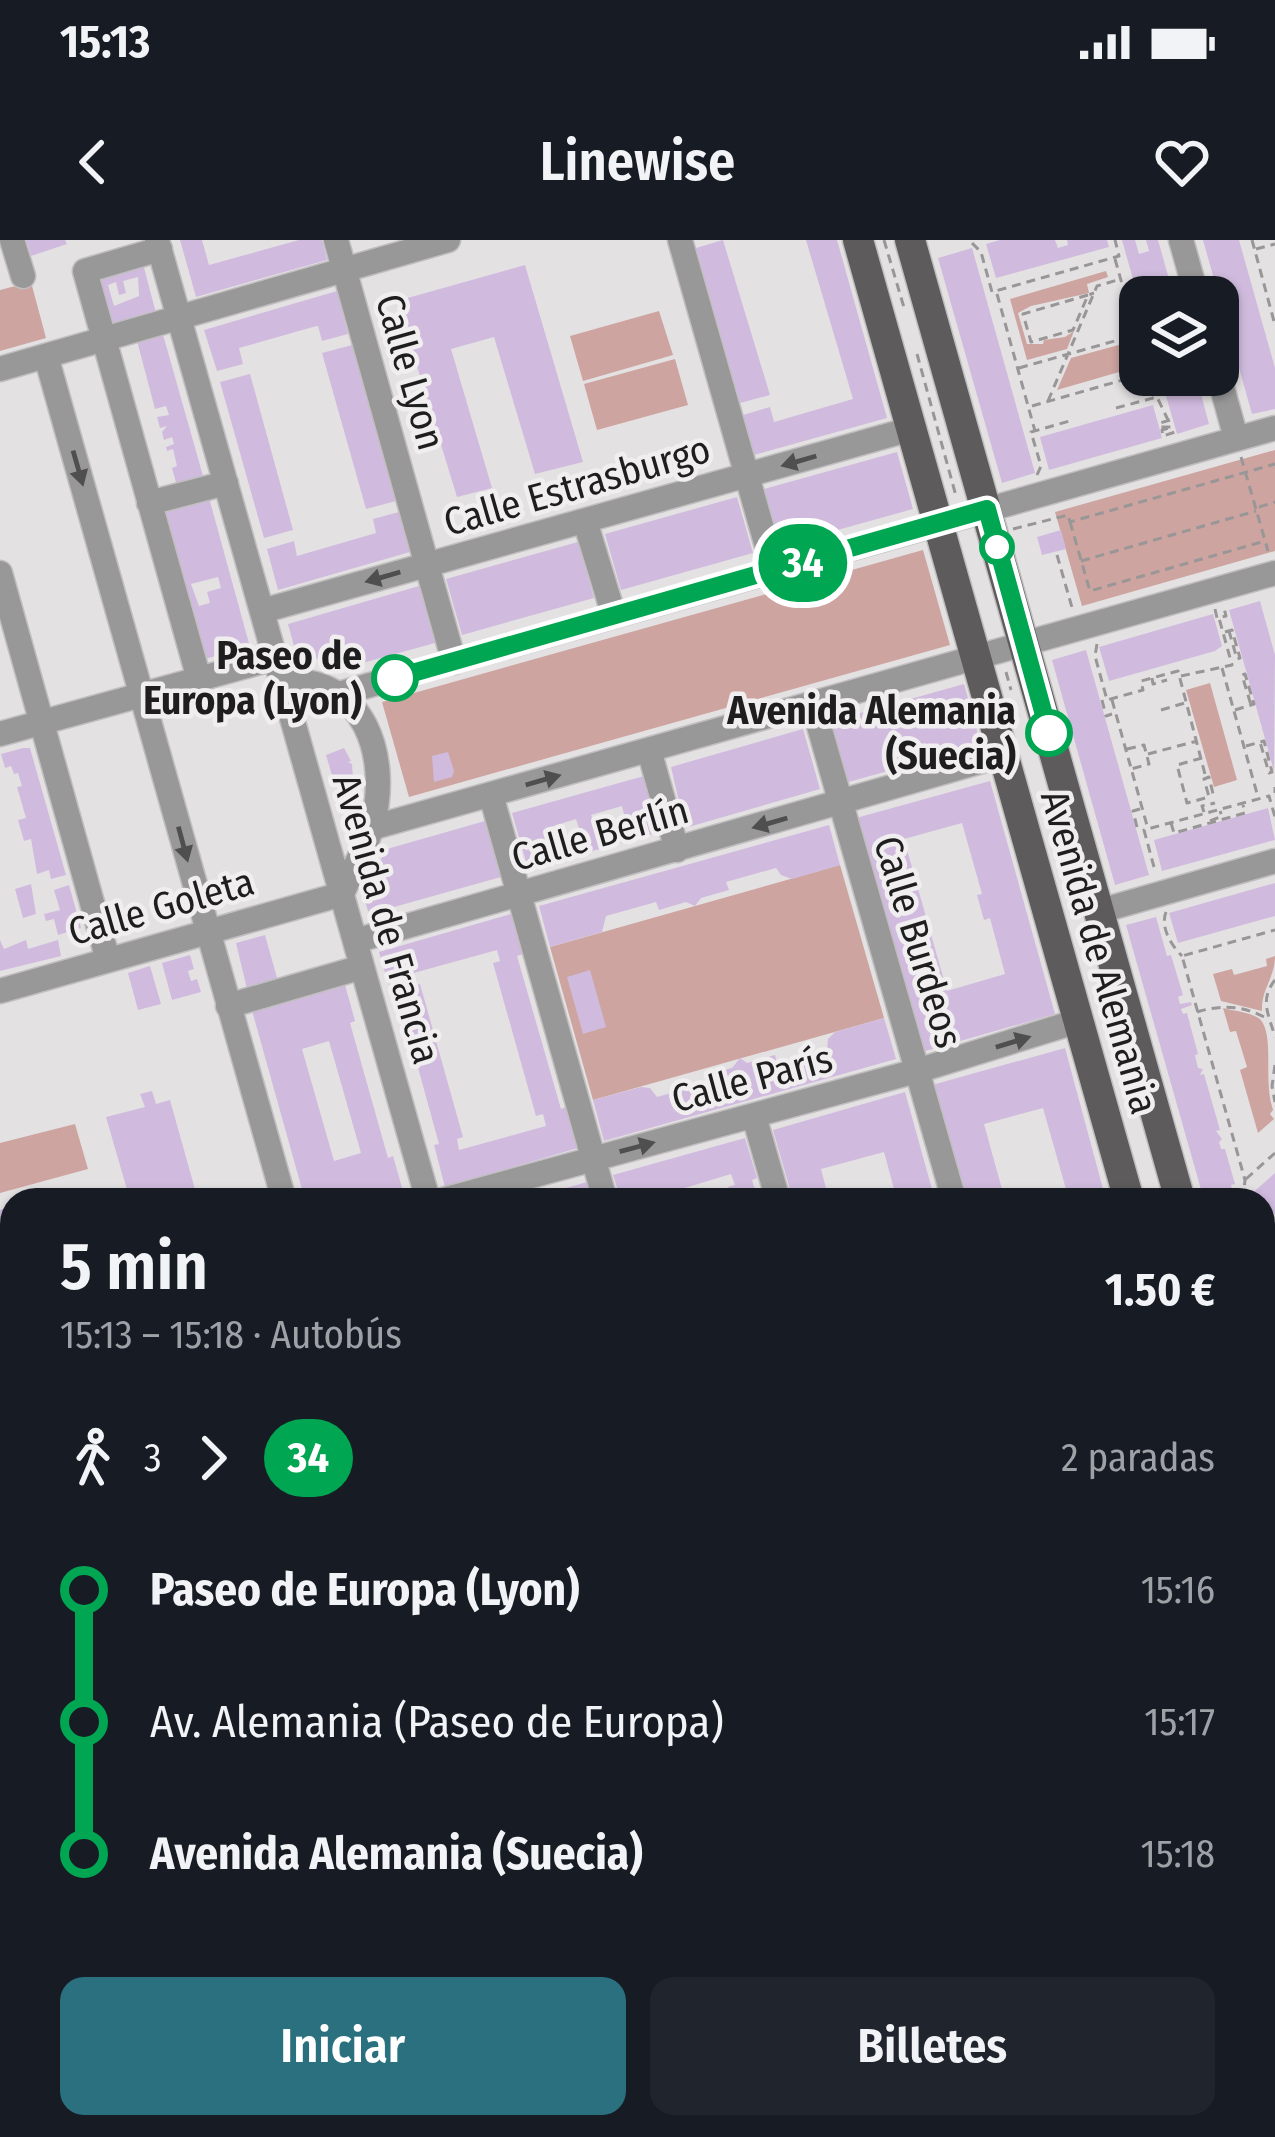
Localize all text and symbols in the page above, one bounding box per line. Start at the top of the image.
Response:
text: 15:13 [60,15,150,69]
icon: back [60,129,126,195]
icon: heart [1149,129,1215,195]
text: Linewise [540,130,735,194]
map controls [1119,276,1239,396]
button: layers [1119,276,1239,396]
street label: Calle Lyon [366,289,454,455]
street label: Calle Estrasburgo [439,426,715,546]
one-way arrow [70,451,88,487]
one-way arrow [780,452,817,471]
line badge: 34 [749,524,857,602]
unlabelled marker [981,531,1013,563]
text: 34 [782,538,824,588]
one-way arrow [364,569,401,588]
place label: Paseo de Europa (Lyon) [143,633,362,724]
marker: Paseo de Europa (Lyon) [373,656,417,700]
place label: Avenida Alemania (Suecia) [726,688,1016,779]
marker: Avenida Alemania (Suecia) [1027,711,1071,755]
street label: Avenida de Francia [323,769,449,1069]
one-way arrow [526,770,562,788]
street label: Avenida de Alemania [1031,785,1167,1119]
street label: Calle Berlín [506,787,694,881]
one-way arrow [751,815,788,834]
one-way arrow [175,826,194,863]
street label: Calle Burdeos [864,831,972,1053]
street label: Calle Goleta [63,859,259,955]
one-way arrow [995,1032,1032,1050]
street label: Calle París [667,1035,837,1123]
one-way arrow [619,1137,656,1156]
text: 5 min [60,1227,208,1306]
text: 1.50 € [1105,1263,1215,1317]
text: 15:13 – 15:18 · Autobús [60,1312,402,1358]
icon: walk [60,1425,126,1491]
icon: forward [180,1425,246,1491]
text: 34 [288,1433,329,1483]
text: 3 [144,1435,162,1481]
text: 2 paradas [1061,1435,1215,1481]
text: Paseo de Europa (Lyon) [150,1563,580,1617]
text: 15:16 [1141,1567,1215,1613]
text: Av. Alemania (Paseo de Europa) [150,1695,724,1749]
text: 15:17 [1144,1699,1215,1745]
text: Avenida Alemania (Suecia) [150,1827,643,1881]
text: 15:18 [1141,1831,1215,1877]
button: Iniciar [60,1977,626,2115]
button: Billetes [650,1977,1215,2115]

